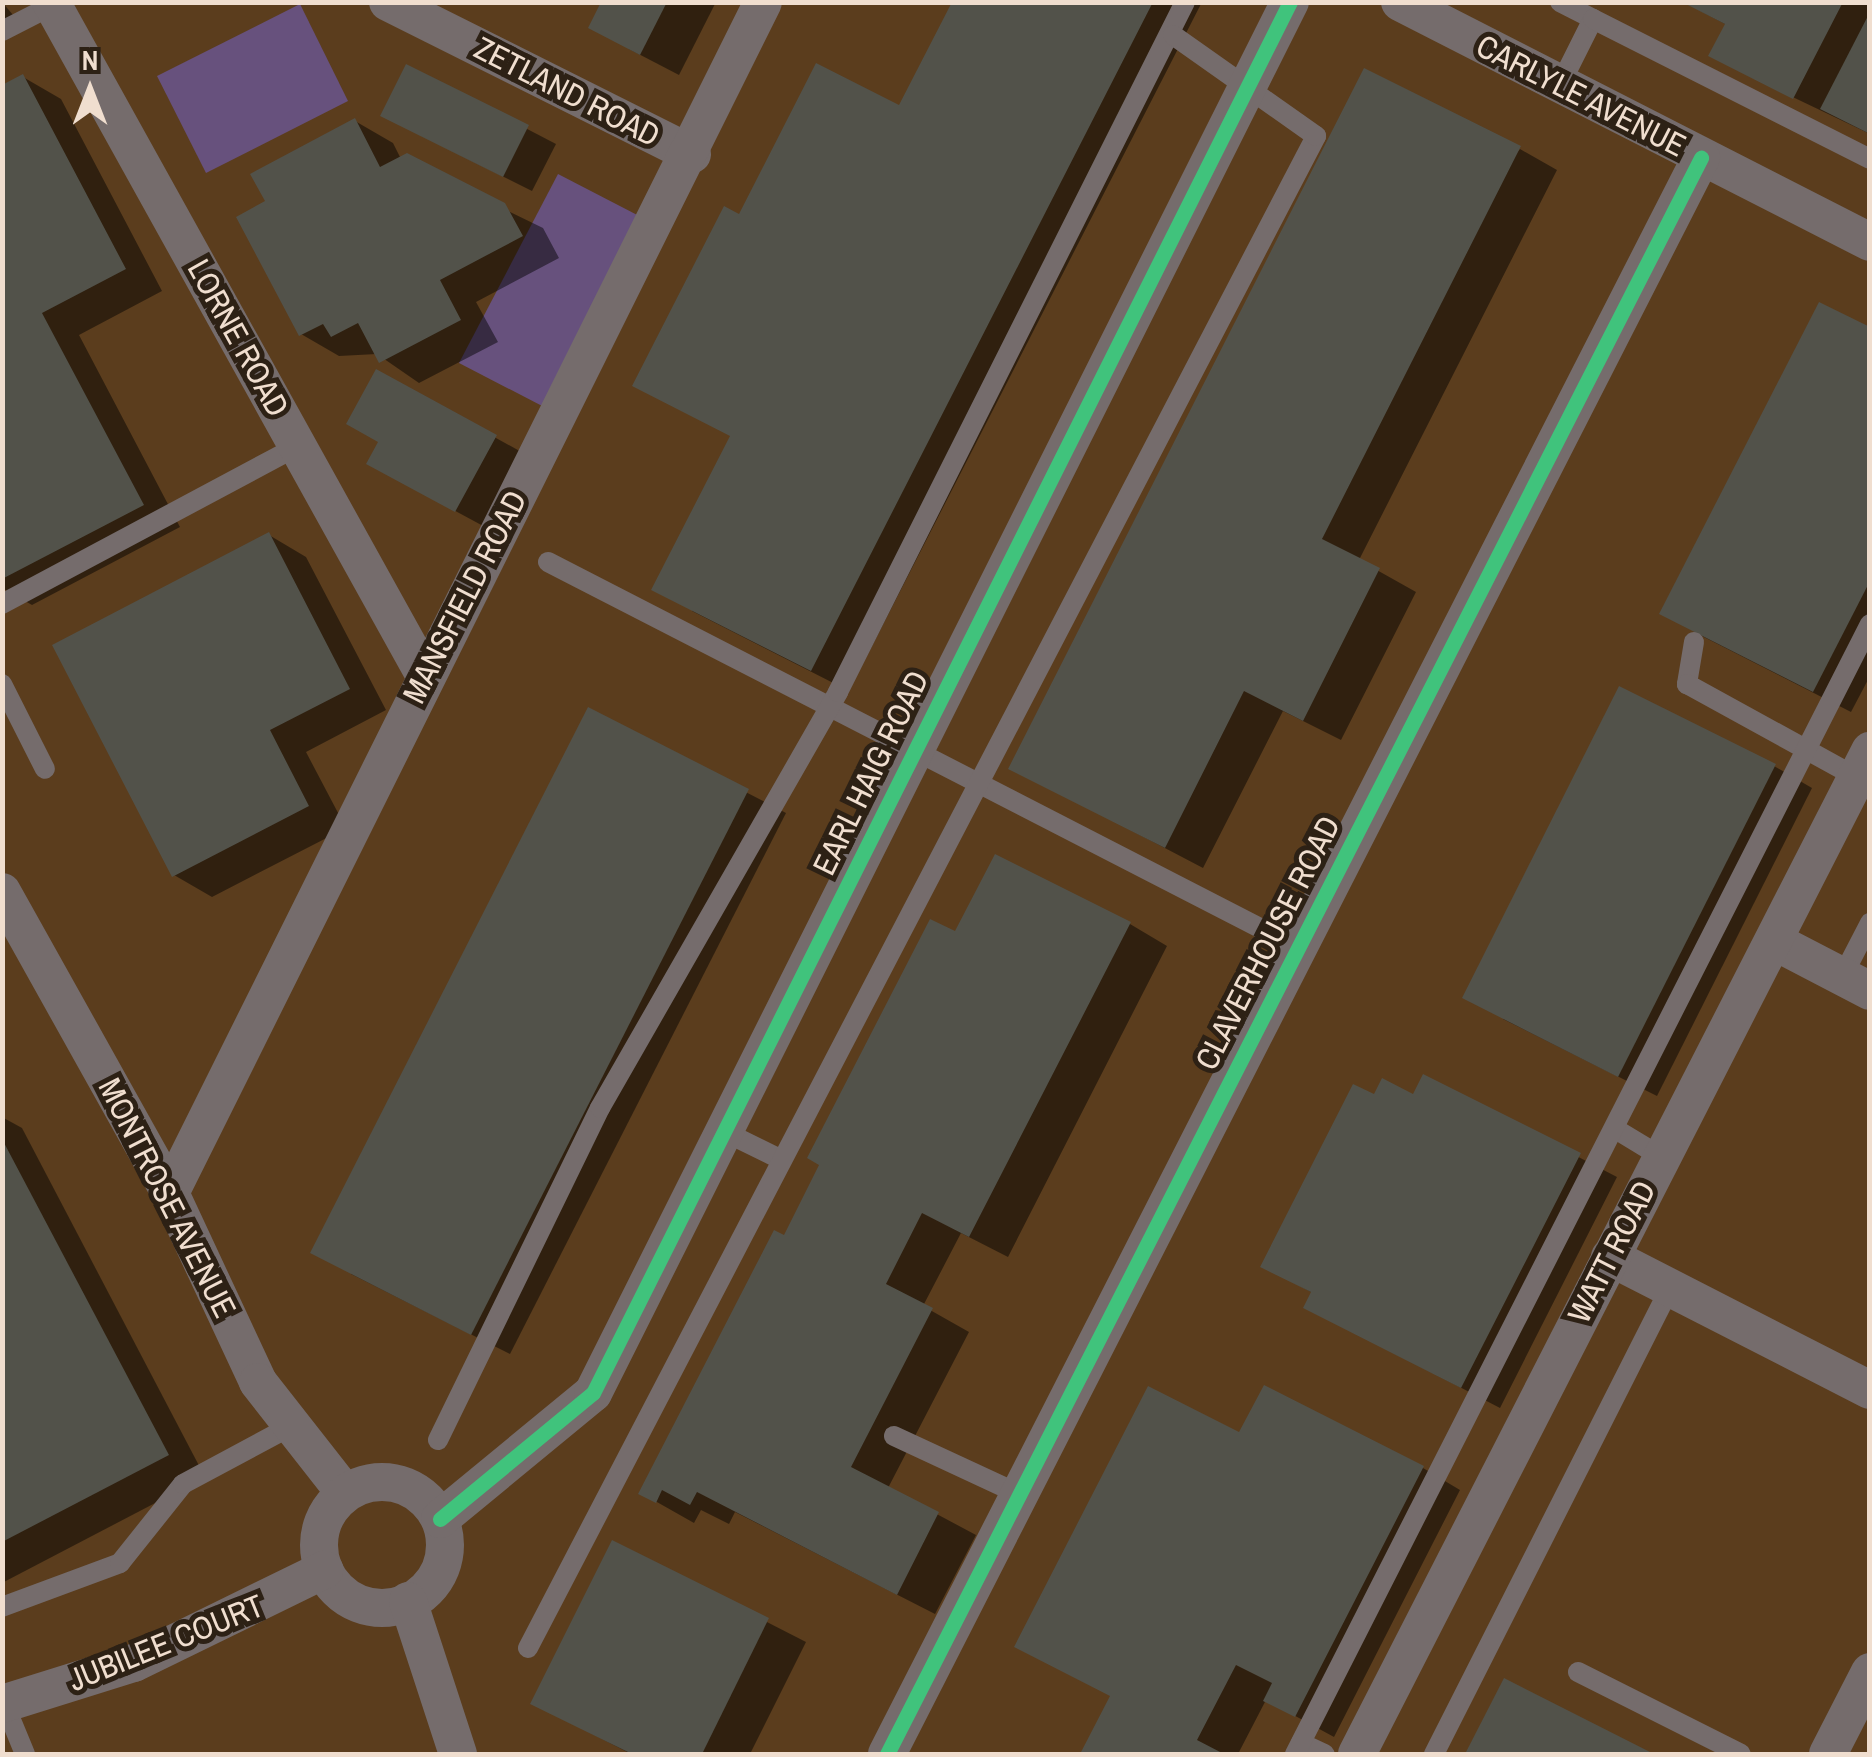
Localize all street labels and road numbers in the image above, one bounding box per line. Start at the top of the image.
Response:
street label: CARLYLE AVENUE [1469,26,1693,166]
street label: ZETLAND ROAD [468,29,666,155]
street label: LORNE ROAD [179,253,297,423]
street label: MANSFIELD ROAD [395,484,535,710]
street label: EARL HAIG ROAD [805,664,937,882]
street label: CLAVERHOUSE ROAD [1187,810,1349,1076]
street label: MONTROSE AVENUE [90,1071,244,1325]
street label: WATT ROAD [1560,1174,1664,1330]
street label: JUBILEE COURT [63,1587,269,1699]

